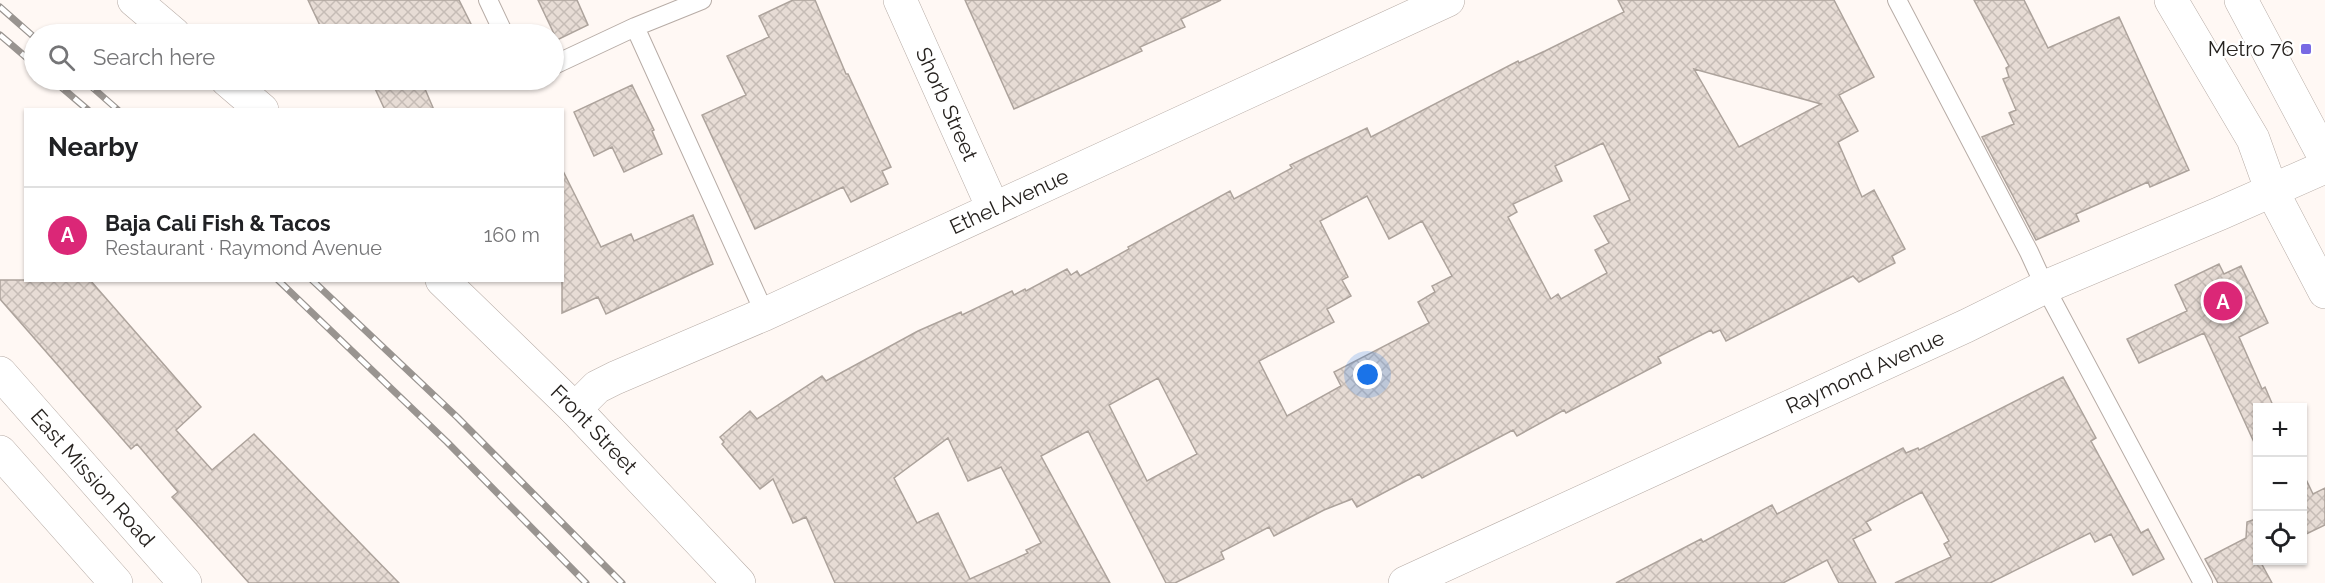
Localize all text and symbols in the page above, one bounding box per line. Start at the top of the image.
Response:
search box [24,24,564,90]
place label: Metro 76 [2208,36,2294,61]
icon: search [45,41,78,74]
marker: Metro 76 [2299,42,2313,56]
street label: Shorb Street [911,43,983,164]
text: Search here [93,44,215,70]
text: Nearby [48,132,138,162]
street label: Ethel Avenue [946,163,1072,239]
text: Baja Cali Fish & Tacos [105,210,331,236]
text: A [61,223,74,247]
text: 160 m [484,223,540,247]
text: Restaurant · Raymond Avenue [105,236,382,260]
pin: A [2204,278,2242,324]
street label: Raymond Avenue [1782,325,1948,419]
your location [1353,360,1382,389]
street label: Front Street [546,379,643,479]
map controls [2253,403,2307,565]
button: + [2253,403,2307,457]
street label: East Mission Road [26,404,160,552]
button: − [2253,457,2307,511]
button: locate [2253,511,2307,565]

